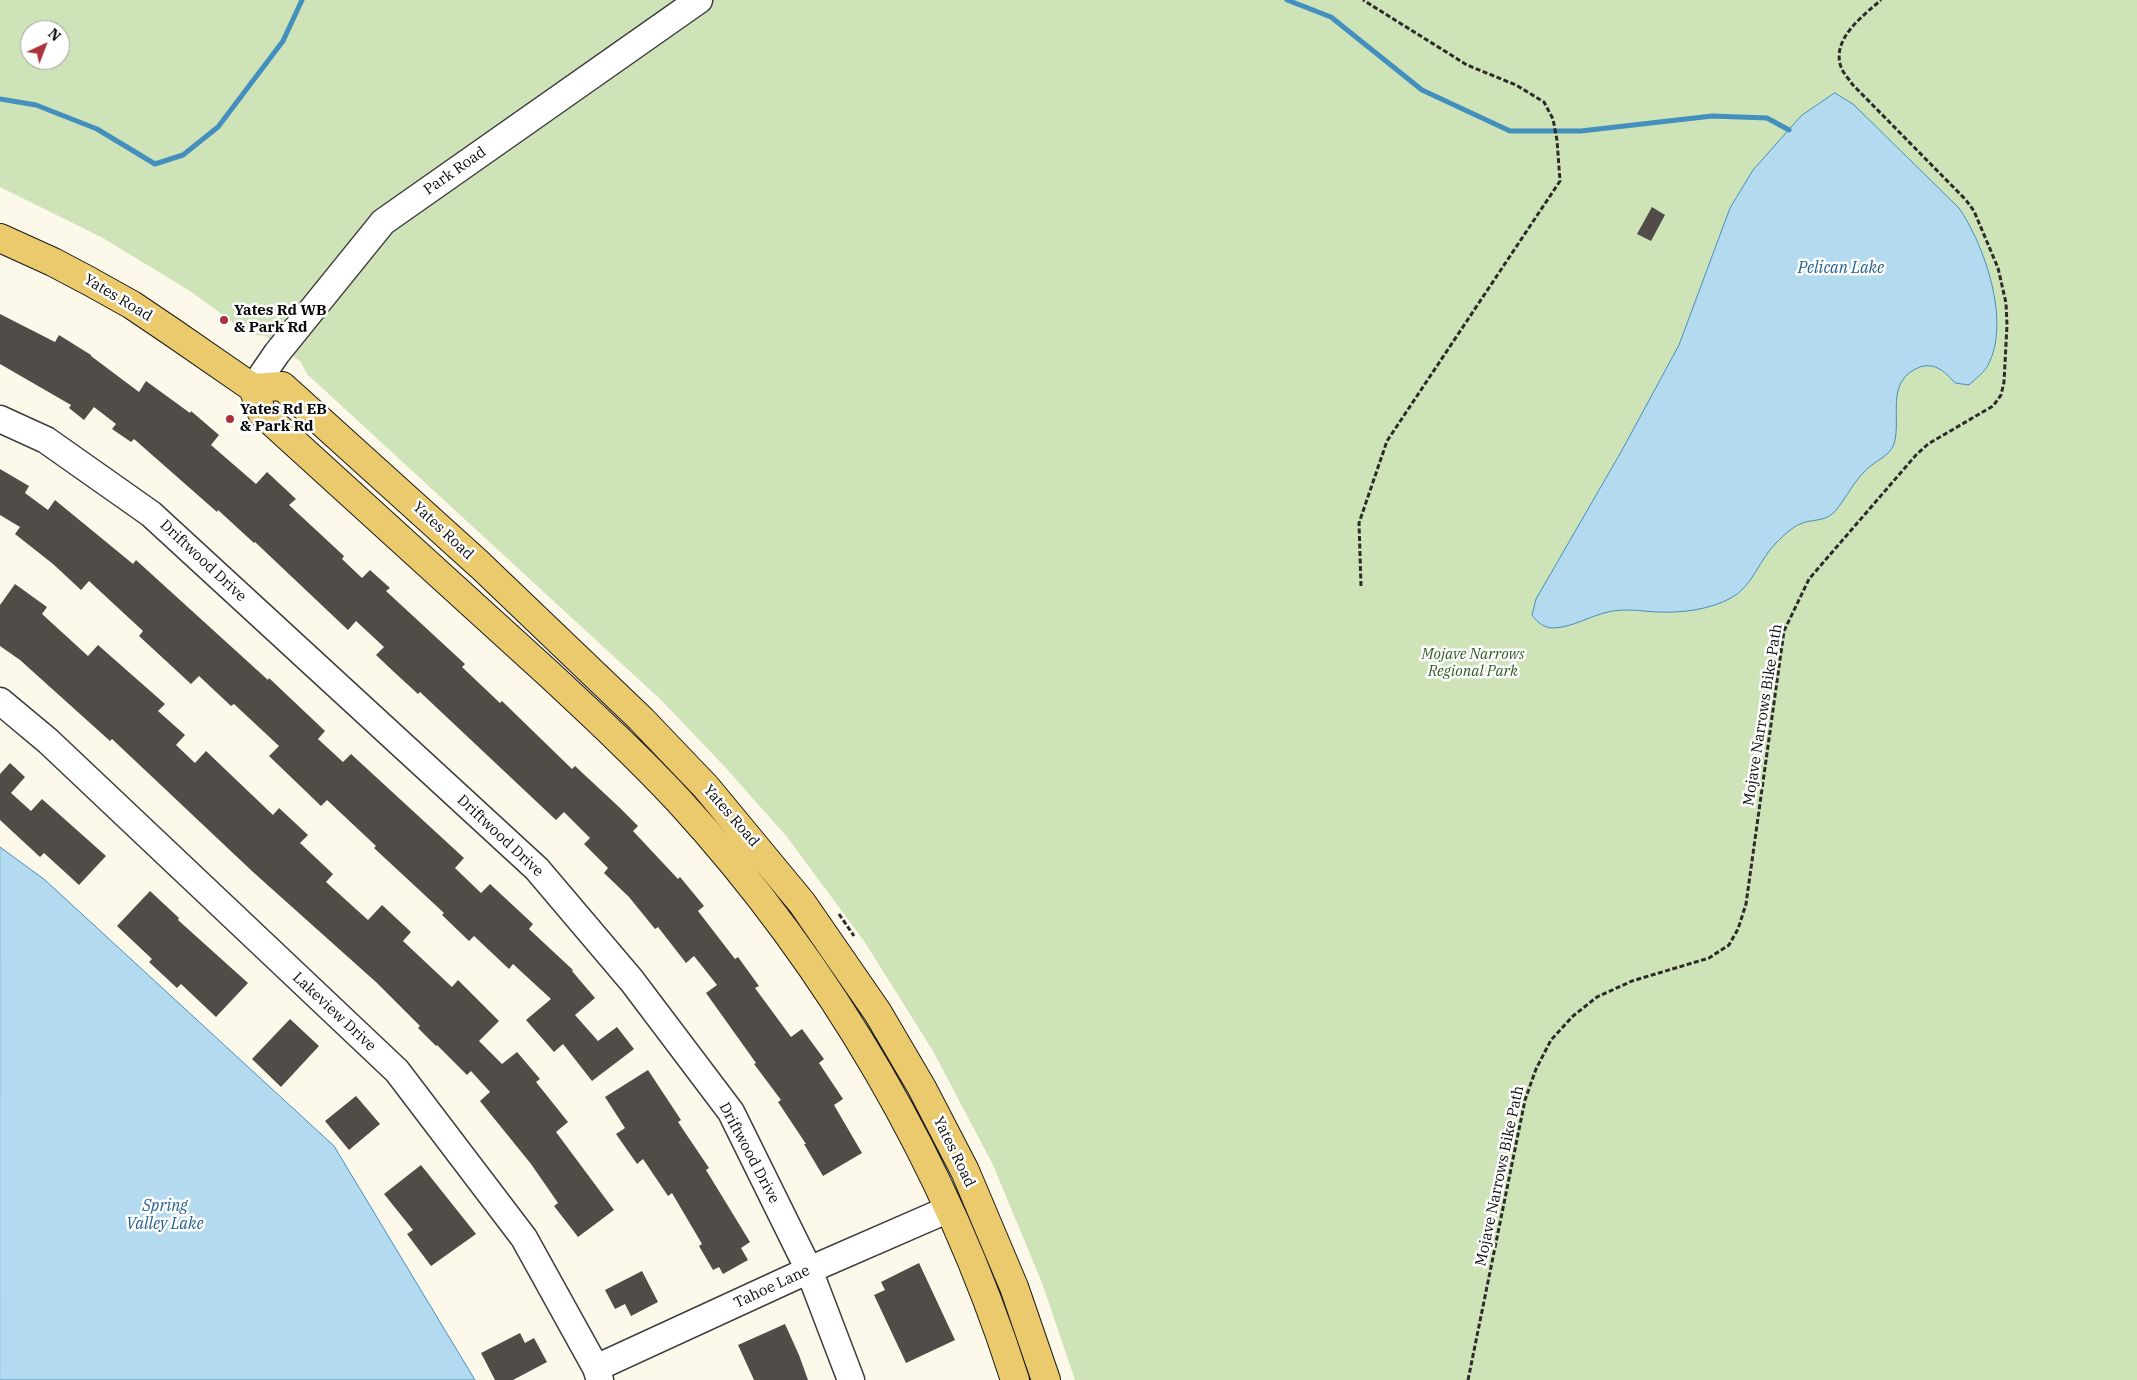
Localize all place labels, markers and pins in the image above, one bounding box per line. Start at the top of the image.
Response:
place label: Yates Rd WB & Park Rd [234,302,326,337]
marker: Yates Rd WB & Park Rd [218,314,230,326]
place label: Yates Rd EB & Park Rd [240,401,327,436]
marker: Yates Rd EB & Park Rd [224,413,236,425]

